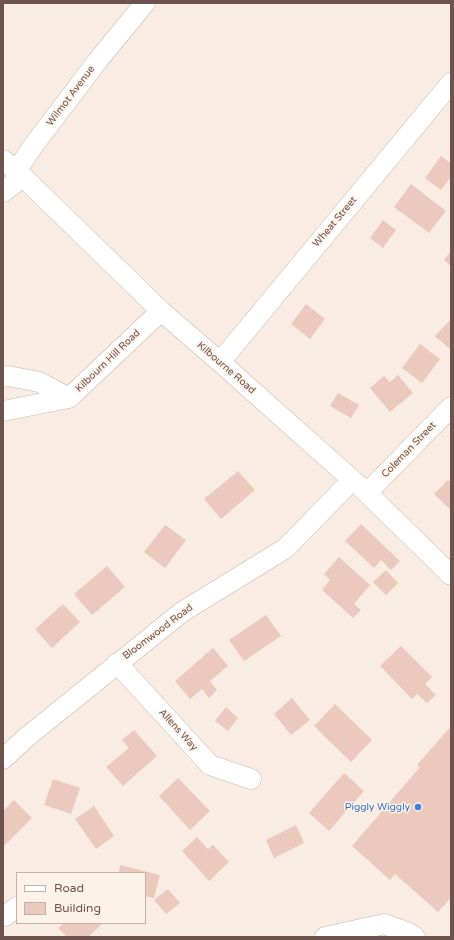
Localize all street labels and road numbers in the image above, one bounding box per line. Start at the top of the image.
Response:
street label: Wilmot Avenue [44,63,98,129]
street label: Wheat Street [310,194,360,250]
street label: Kilbourn Hill Road [73,327,143,395]
street label: Kilbourne Road [194,339,258,397]
street label: Coleman Street [379,420,439,480]
street label: Bloomwood Road [121,602,195,662]
street label: Allens Way [156,707,200,753]

